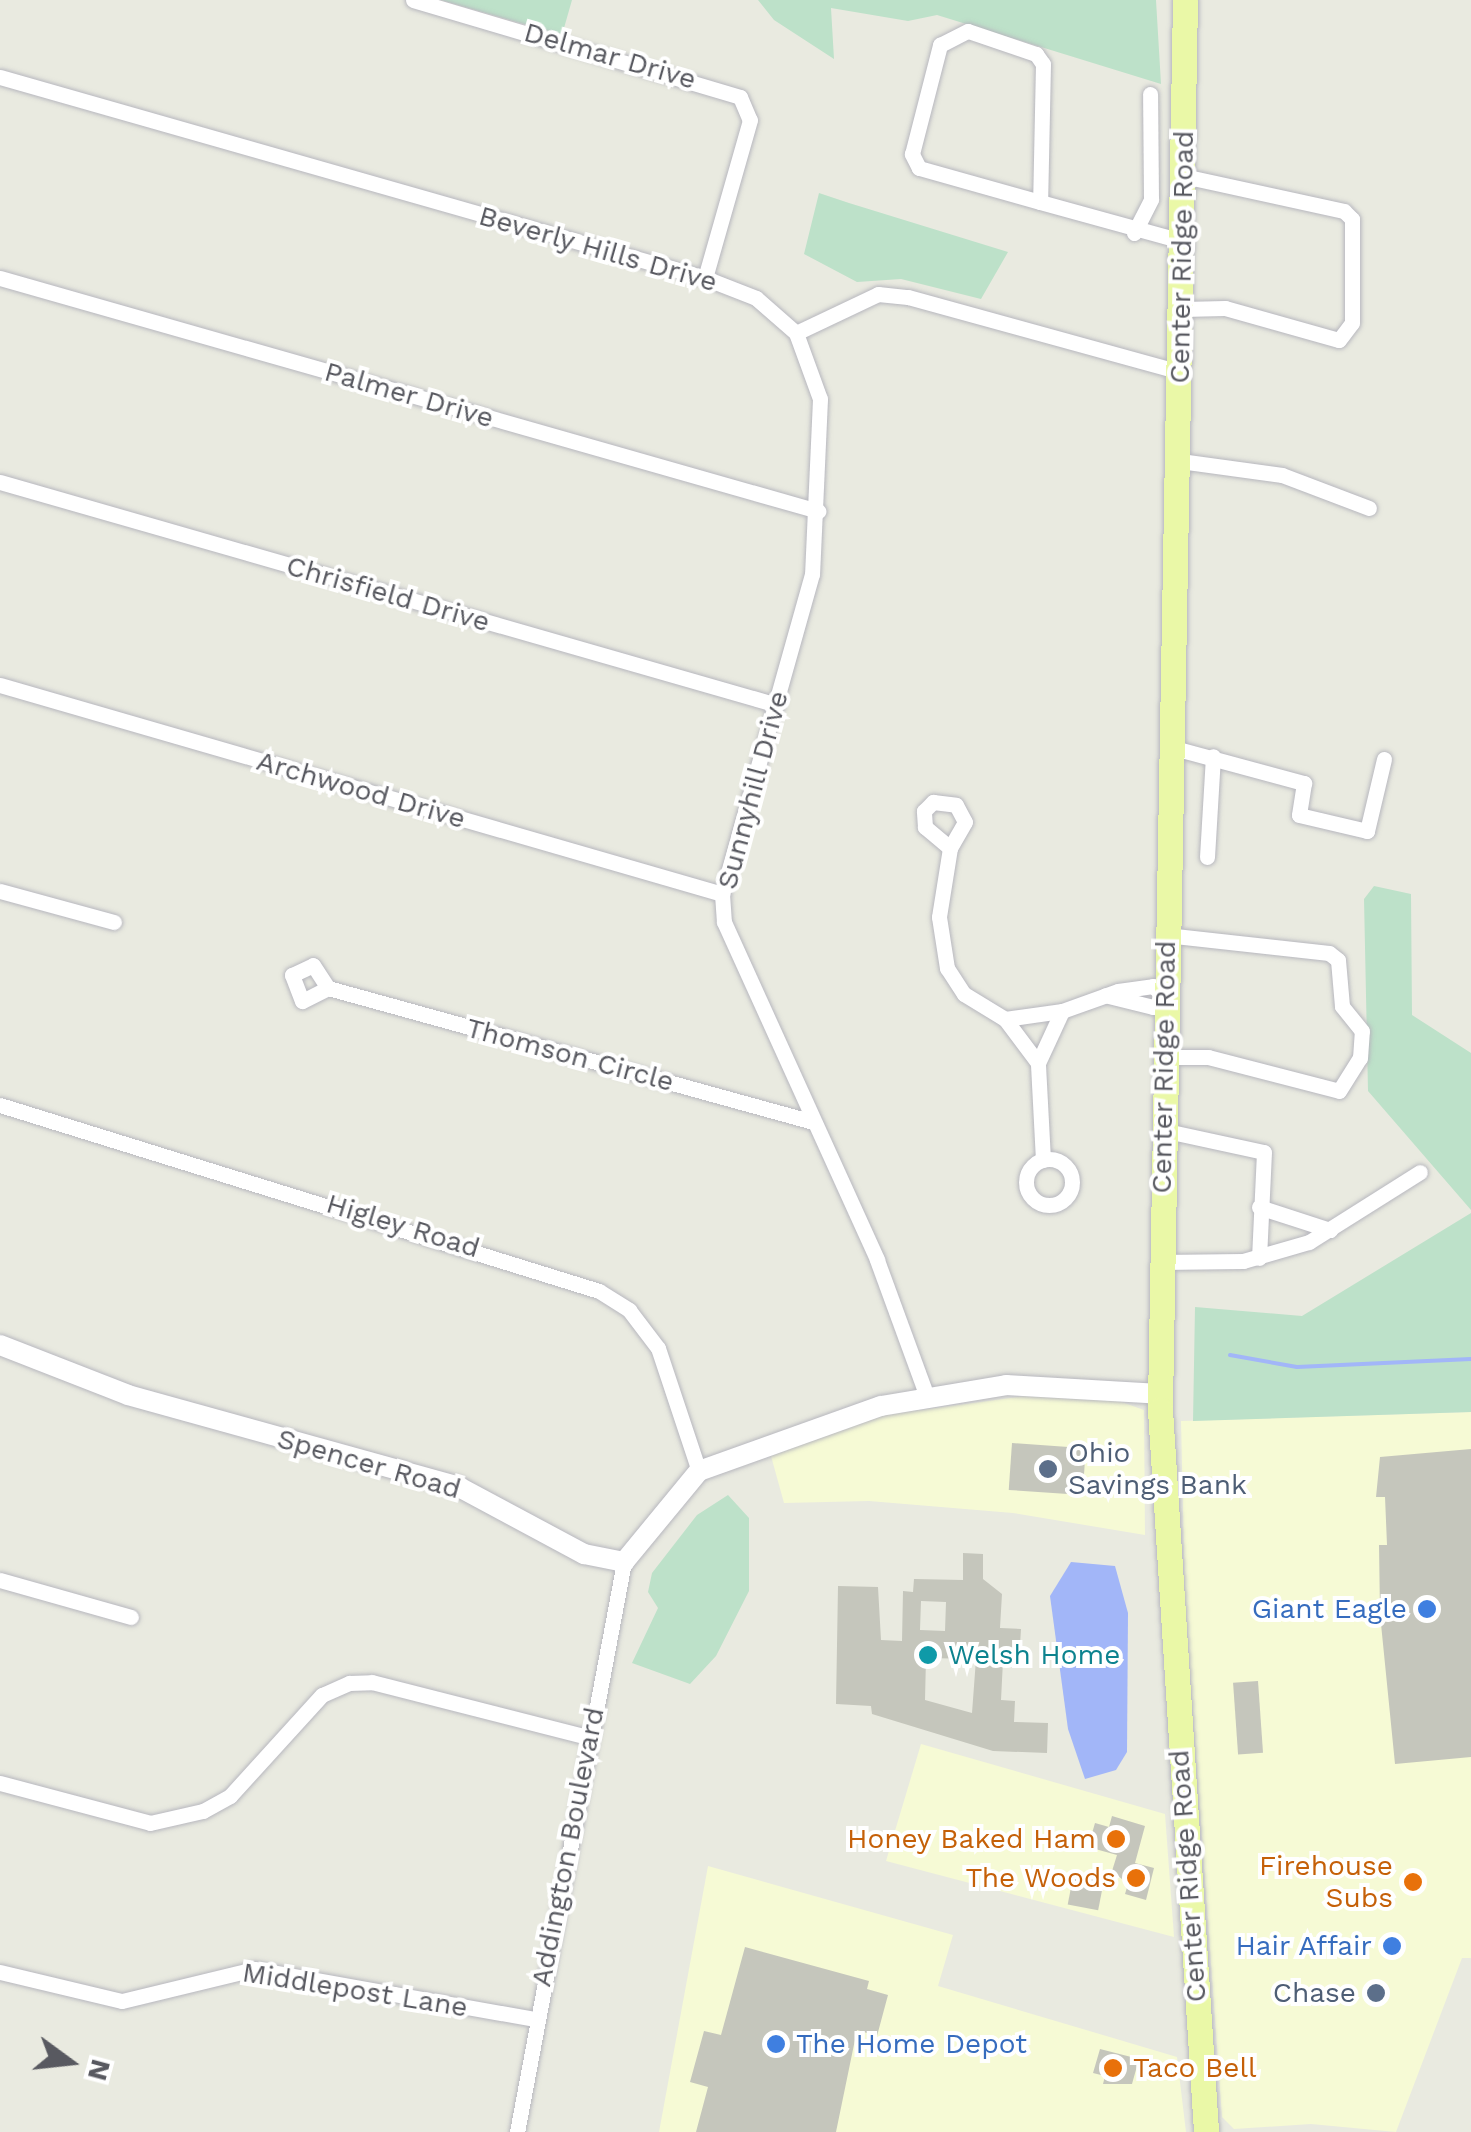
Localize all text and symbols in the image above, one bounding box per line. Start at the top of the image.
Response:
street label: Delmar Drive [520,15,700,97]
street label: Center Ridge Road [1163,130,1201,384]
street label: Beverly Hills Drive [475,199,721,299]
street label: Palmer Drive [320,355,498,435]
street label: Chrisfield Drive [282,549,494,639]
street label: Sunnyhill Drive [710,687,796,893]
street label: Archwood Drive [253,744,469,836]
street label: Center Ridge Road [1145,940,1183,1194]
street label: Thomson Circle [462,1011,678,1099]
street label: Higley Road [322,1187,484,1265]
street label: Spencer Road [273,1422,465,1506]
place label: Ohio Savings Bank [1068,1436,1247,1502]
marker: Ohio Savings Bank [1037,1458,1059,1480]
place label: Giant Eagle [1252,1592,1407,1626]
marker: Giant Eagle [1416,1598,1438,1620]
place label: Welsh Home [948,1638,1120,1672]
marker: Welsh Home [917,1644,939,1666]
street label: Addington Boulevard [524,1705,612,1989]
street label: Center Ridge Road [1162,1748,1214,2004]
place label: Honey Baked Ham [846,1822,1096,1856]
marker: Honey Baked Ham [1105,1828,1127,1850]
place label: Firehouse Subs [1259,1849,1393,1915]
place label: The Woods [965,1861,1116,1895]
marker: The Woods [1125,1867,1147,1889]
marker: Firehouse Subs [1402,1871,1424,1893]
place label: Hair Affair [1234,1929,1372,1963]
marker: Hair Affair [1381,1935,1403,1957]
street label: Middlepost Lane [240,1956,470,2024]
place label: Chase [1273,1976,1356,2010]
marker: Chase [1365,1982,1387,2004]
north arrow [20,2012,120,2112]
place label: The Home Depot [796,2027,1027,2061]
marker: The Home Depot [765,2033,787,2055]
place label: Taco Bell [1133,2051,1257,2085]
text: N [81,2056,118,2084]
marker: Taco Bell [1102,2057,1124,2079]

